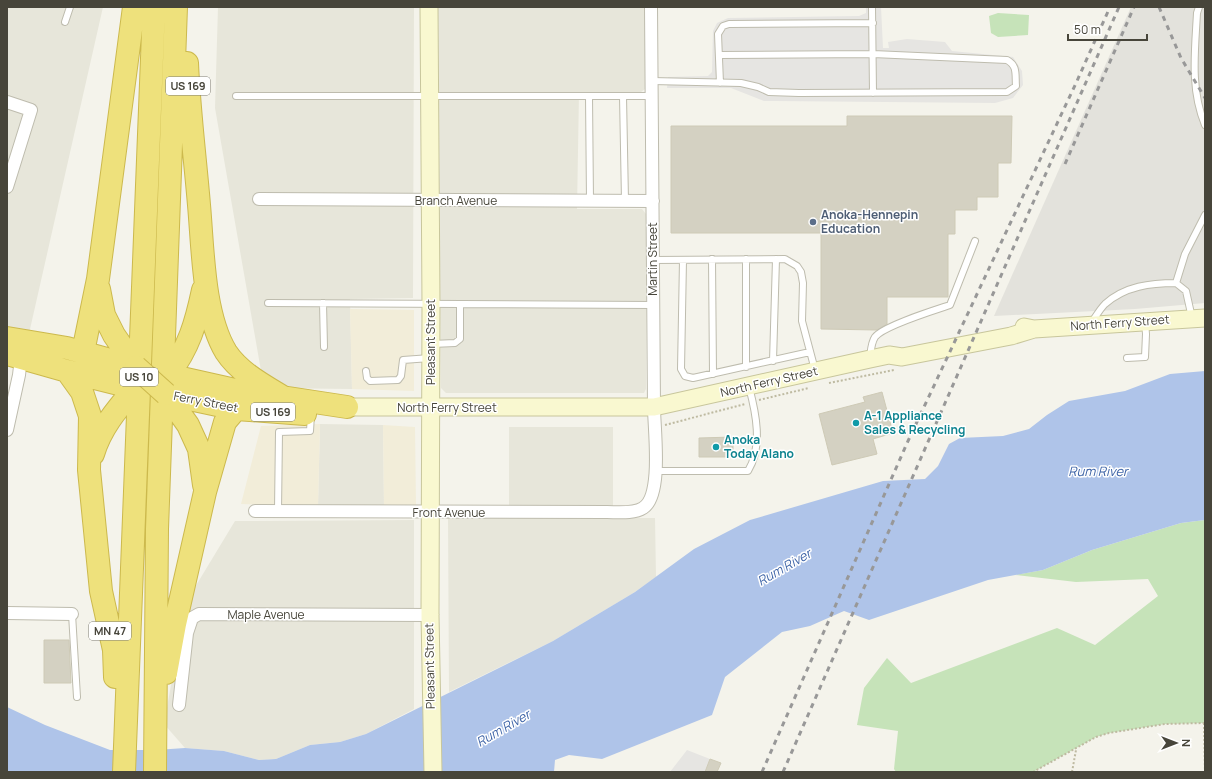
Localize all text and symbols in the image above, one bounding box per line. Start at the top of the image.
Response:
scale bar [1068,16,1147,42]
text: 50 m [1074,21,1101,38]
road number: US 169 [166,77,210,95]
street label: Branch Avenue [415,192,497,209]
place label: Anoka-Hennepin Education [821,206,918,237]
marker: Anoka-Hennepin Education [808,217,818,227]
street label: Martin Street [644,222,661,296]
street label: Pleasant Street [422,299,439,385]
street label: North Ferry Street [1070,311,1170,334]
street label: North Ferry Street [719,362,819,401]
road number: US 10 [120,368,158,386]
street label: Ferry Street [172,387,240,416]
street label: North Ferry Street [397,399,497,416]
road number: US 169 [251,403,295,421]
place label: A-1 Appliance Sales & Recycling [864,407,965,438]
marker: A-1 Appliance Sales & Recycling [851,418,861,428]
place label: Anoka Today Alano [724,431,794,462]
marker: Anoka Today Alano [711,442,721,452]
water label: Rum River [1068,462,1130,480]
street label: Front Avenue [413,504,485,521]
water label: Rum River [754,543,816,590]
street label: Maple Avenue [227,606,305,623]
road number: MN 47 [89,622,131,640]
street label: Pleasant Street [420,623,439,709]
water label: Rum River [473,704,535,751]
north arrow [1156,723,1196,763]
text: N [1179,739,1194,747]

